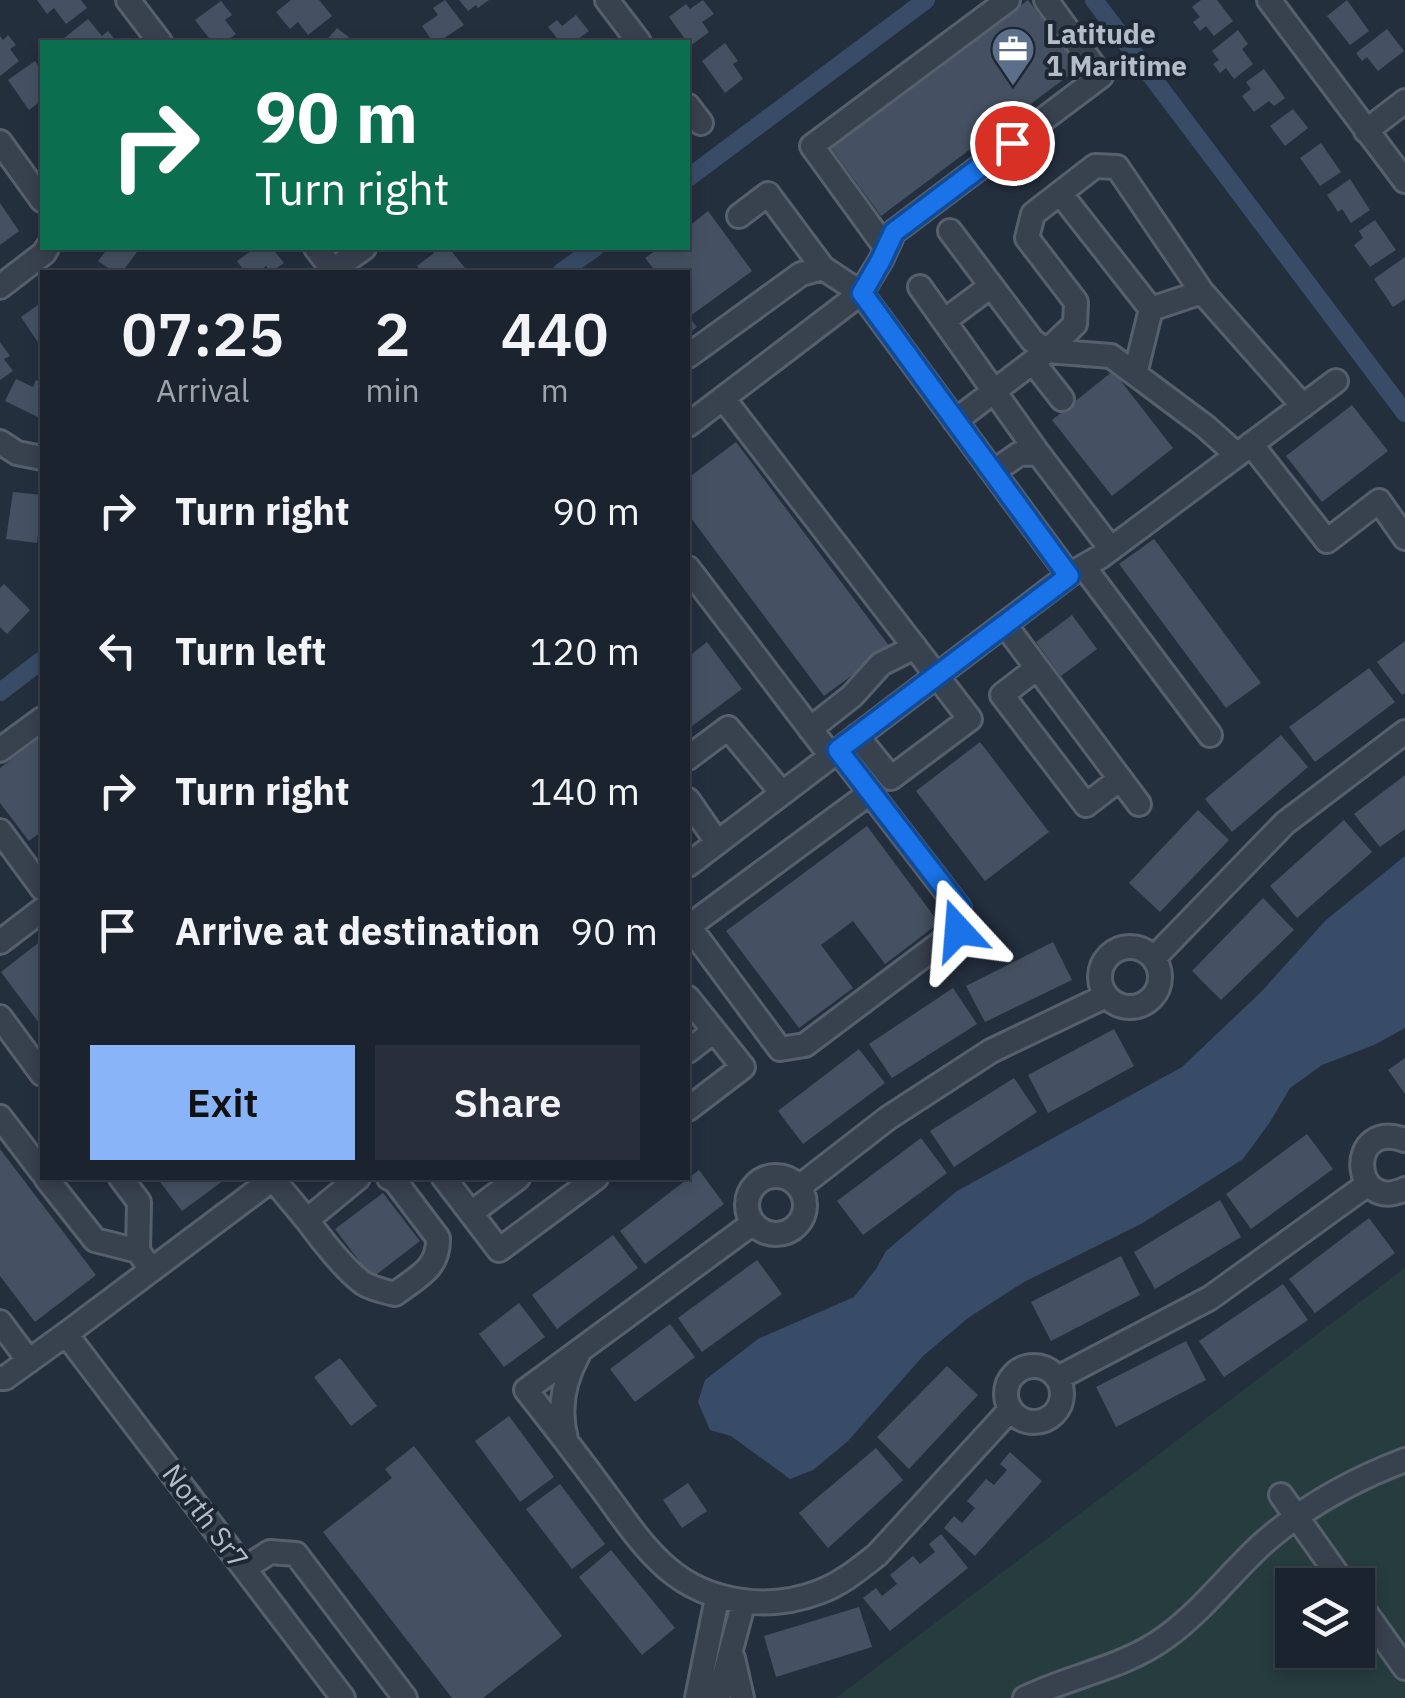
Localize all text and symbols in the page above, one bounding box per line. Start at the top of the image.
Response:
place label: Latitude 1 Maritime [1046,15,1187,84]
office icon: Latitude 1 Maritime [990,26,1036,87]
text: 90 m [255,71,418,162]
icon: right [90,80,220,210]
pin [970,101,1055,186]
icon: arrive [985,116,1040,171]
text: Turn right [255,159,450,217]
text: 07:25 [121,294,284,373]
text: 2 [375,294,411,373]
text: 440 [501,294,609,373]
text: Arrival [156,369,249,411]
text: min [365,369,420,411]
text: m [541,369,569,411]
icon: right [90,483,145,538]
text: Turn right [175,486,350,535]
text: 90 m [552,486,640,535]
icon: left [90,623,145,678]
text: Turn left [175,626,326,675]
text: 120 m [529,626,640,675]
icon: right [90,763,145,818]
text: Turn right [175,766,350,815]
text: 140 m [529,766,640,815]
position arrow [906,878,1010,982]
icon: arrive [90,903,145,958]
text: Arrive at destination [175,906,540,955]
text: 90 m [570,906,658,955]
button: Exit [90,1045,355,1160]
button: Share [375,1045,640,1160]
street label: North Sr7 [155,1456,257,1576]
map controls [1275,1568,1375,1668]
button: layers [1275,1568,1375,1668]

